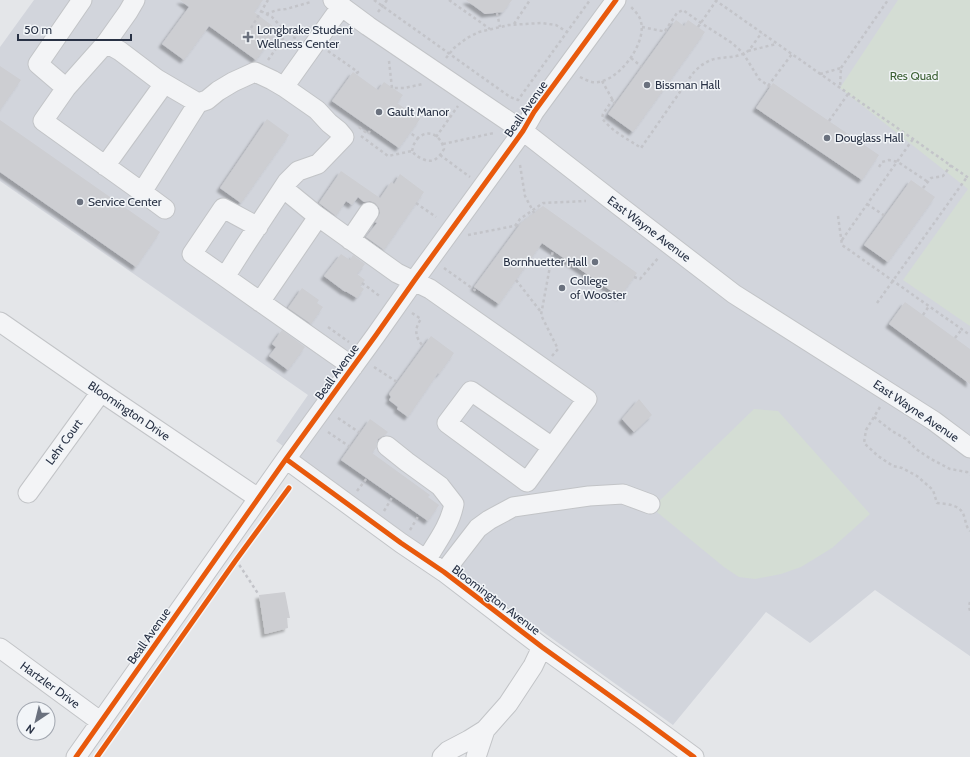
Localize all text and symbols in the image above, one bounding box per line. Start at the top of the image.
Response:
scale bar [18,16,131,42]
text: 50 m [24,22,52,37]
place label: Longbrake Student Wellness Center [257,22,353,51]
marker: Longbrake Student Wellness Center [242,31,254,43]
park label: Res Quad [890,68,938,83]
place label: Bissman Hall [655,77,720,92]
street label: Beall Avenue [501,78,551,140]
marker: Bissman Hall [642,80,652,90]
place label: Gault Manor [387,104,449,119]
marker: Gault Manor [374,107,384,117]
place label: Douglass Hall [835,130,904,145]
marker: Douglass Hall [822,133,832,143]
street label: East Wayne Avenue [605,192,694,265]
place label: Service Center [88,194,162,209]
marker: Service Center [75,197,85,207]
place label: Bornhuetter Hall [503,254,587,269]
marker: Bornhuetter Hall [590,257,600,267]
place label: College of Wooster [570,273,626,302]
marker: College of Wooster [557,283,567,293]
street label: Beall Avenue [311,341,362,403]
street label: East Wayne Avenue [871,376,962,445]
street label: Bloomington Drive [85,378,173,444]
street label: Lehr Court [42,416,85,468]
street label: Bloomington Avenue [449,561,543,638]
street label: Beall Avenue [124,605,174,667]
street label: Hartzler Drive [18,658,83,711]
north arrow [16,701,56,741]
text: N [23,721,37,737]

